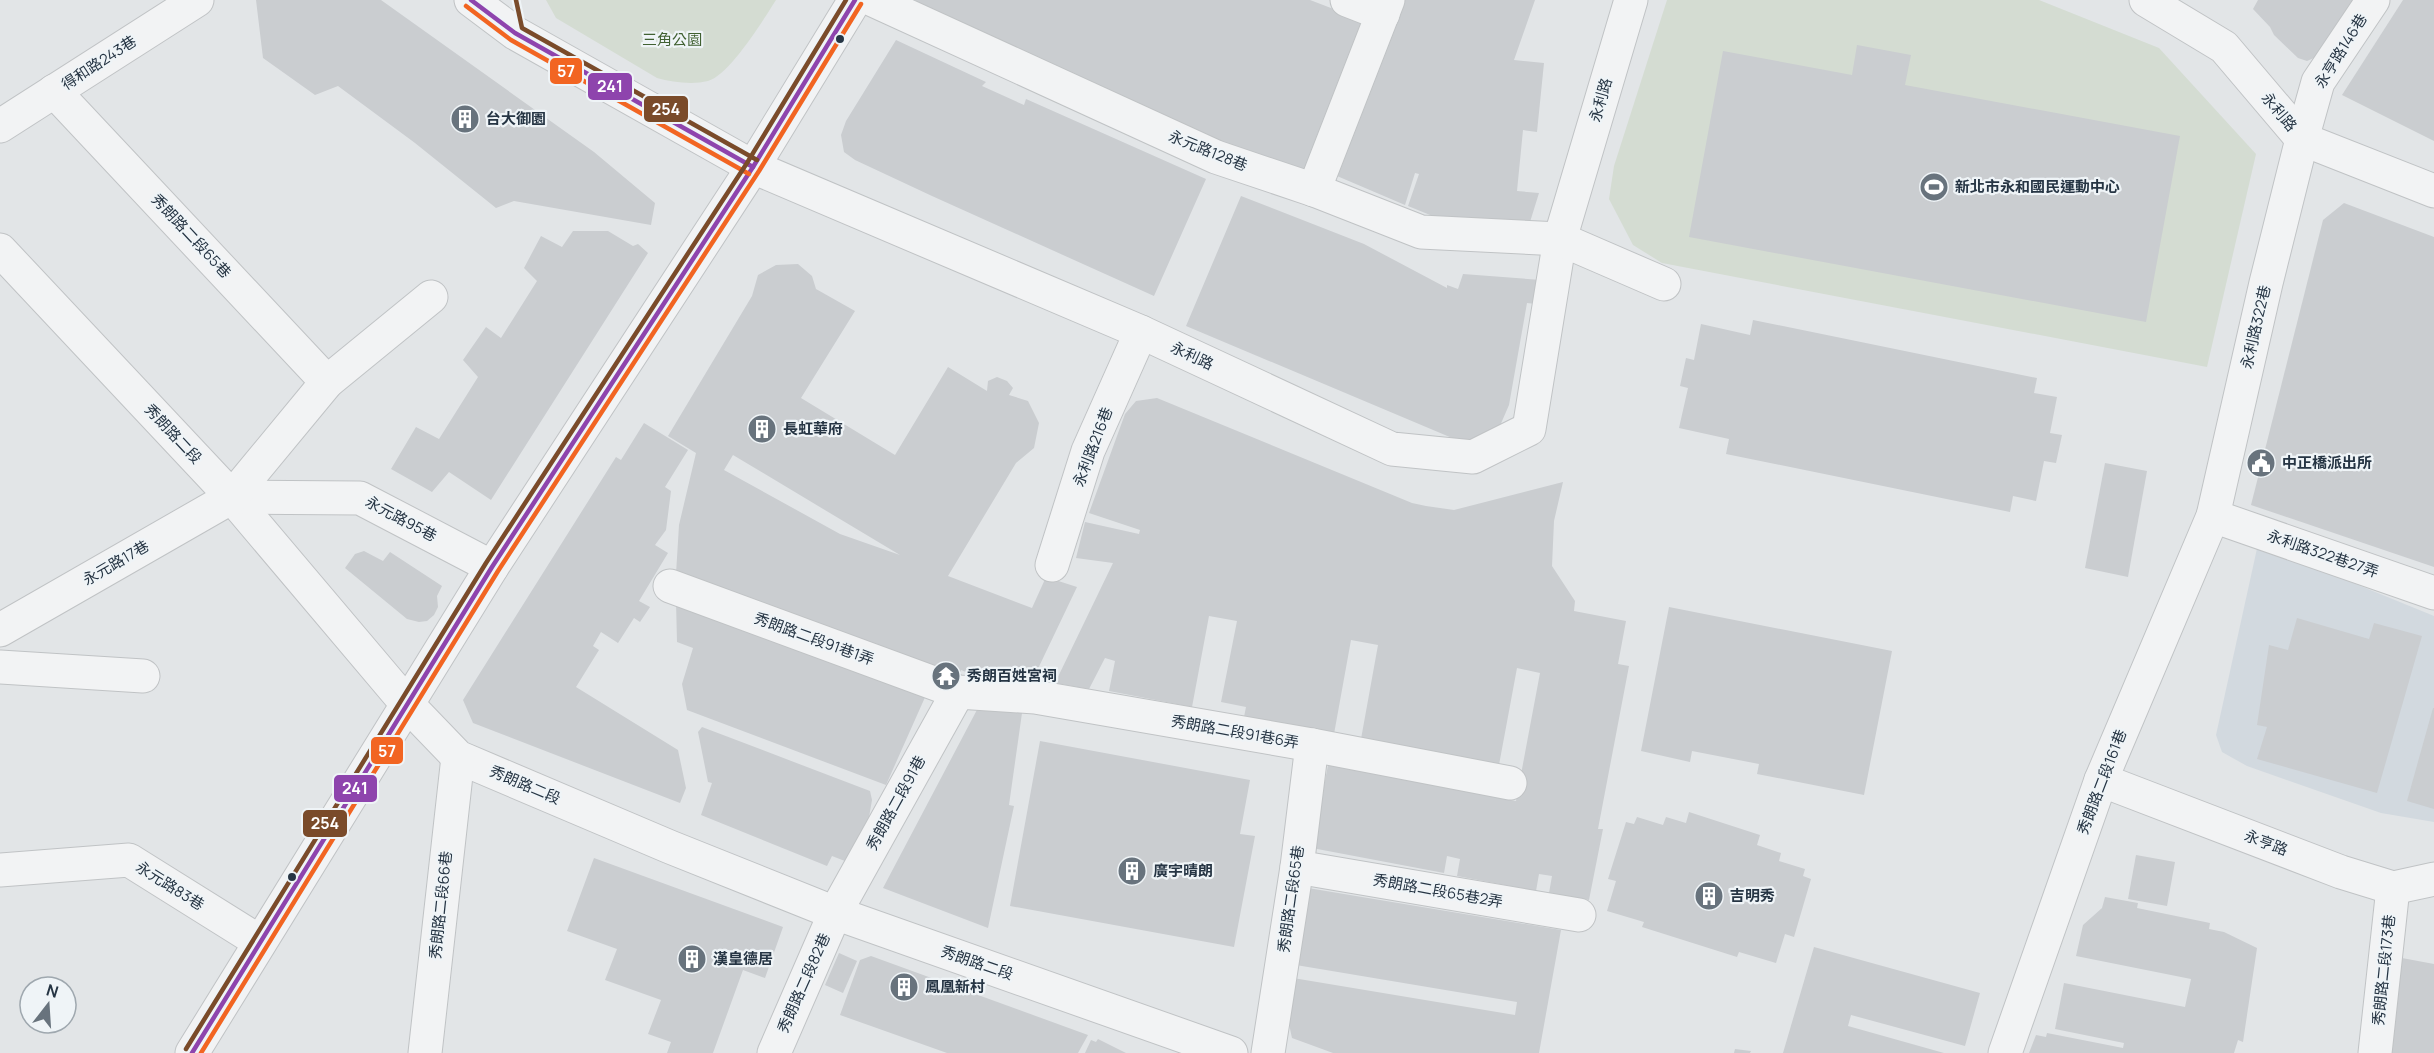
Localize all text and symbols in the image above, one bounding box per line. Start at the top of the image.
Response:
street label: 永亨路146巷 [2309,10,2372,92]
park label: 三角公園 [642,29,702,50]
street label: 得和路243巷 [57,31,140,95]
unlabelled marker [834,33,846,45]
line badge: 57 [549,57,583,85]
text: 57 [557,60,575,82]
line badge: 241 [587,72,633,101]
text: 241 [597,75,623,97]
street label: 永利路 [1584,75,1617,124]
street label: 永利路 [2257,88,2302,136]
line badge: 254 [643,95,689,123]
text: 254 [652,98,680,120]
building icon: 台大御園 [449,103,481,135]
place label: 台大御園 [486,108,546,129]
street label: 永元路128巷 [1166,125,1251,176]
sports icon: 新北市永和國民運動中心 [1918,171,1950,203]
place label: 新北市永和國民運動中心 [1955,176,2120,197]
street label: 秀朗路二段65巷 [147,189,236,282]
street label: 永利路322巷 [2236,283,2275,371]
street label: 永利路 [1167,337,1217,375]
street label: 秀朗路二段 [140,399,207,468]
street label: 永利路216巷 [1068,404,1117,490]
building icon: 長虹華府 [746,413,778,445]
place label: 長虹華府 [783,418,843,439]
public building icon: 中正橋派出所 [2245,447,2277,479]
place label: 中正橋派出所 [2282,452,2372,473]
street label: 永元路95巷 [362,491,441,546]
street label: 永利路322巷27弄 [2265,525,2382,582]
street label: 永元路17巷 [79,535,153,590]
street label: 秀朗路二段91巷1弄 [751,607,877,670]
temple icon: 秀朗百姓宮祠 [930,660,962,692]
place label: 秀朗百姓宮祠 [967,665,1057,686]
street label: 秀朗路二段91巷6弄 [1170,710,1301,753]
street label: 秀朗路二段161巷 [2072,726,2131,837]
line badge: 57 [370,736,404,765]
text: 57 [378,740,396,762]
street label: 秀朗路二段91巷 [861,752,930,854]
street label: 秀朗路二段 [487,760,564,809]
line badge: 241 [333,774,378,803]
text: 241 [342,777,368,799]
line badge: 254 [302,809,348,838]
text: 254 [311,812,339,834]
street label: 永亨路 [2241,825,2291,860]
street label: 秀朗路二段65巷 [1273,844,1308,954]
street label: 秀朗路二段66巷 [424,850,457,960]
building icon: 廣宇晴朗 [1116,855,1148,887]
street label: 永元路83巷 [132,856,208,915]
place label: 廣宇晴朗 [1153,860,1213,881]
street label: 秀朗路二段65巷2弄 [1371,869,1505,912]
unlabelled marker [286,871,298,883]
building icon: 吉明秀 [1693,880,1725,912]
place label: 吉明秀 [1730,885,1775,906]
street label: 秀朗路二段173巷 [2367,913,2400,1027]
street label: 秀朗路二段82巷 [772,930,835,1036]
street label: 秀朗路二段 [938,940,1016,985]
building icon: 漢皇德居 [676,943,708,975]
place label: 漢皇德居 [713,948,773,969]
building icon: 鳳凰新村 [888,971,920,1003]
north arrow [18,975,78,1035]
place label: 鳳凰新村 [925,976,985,997]
text: N [44,978,61,1003]

